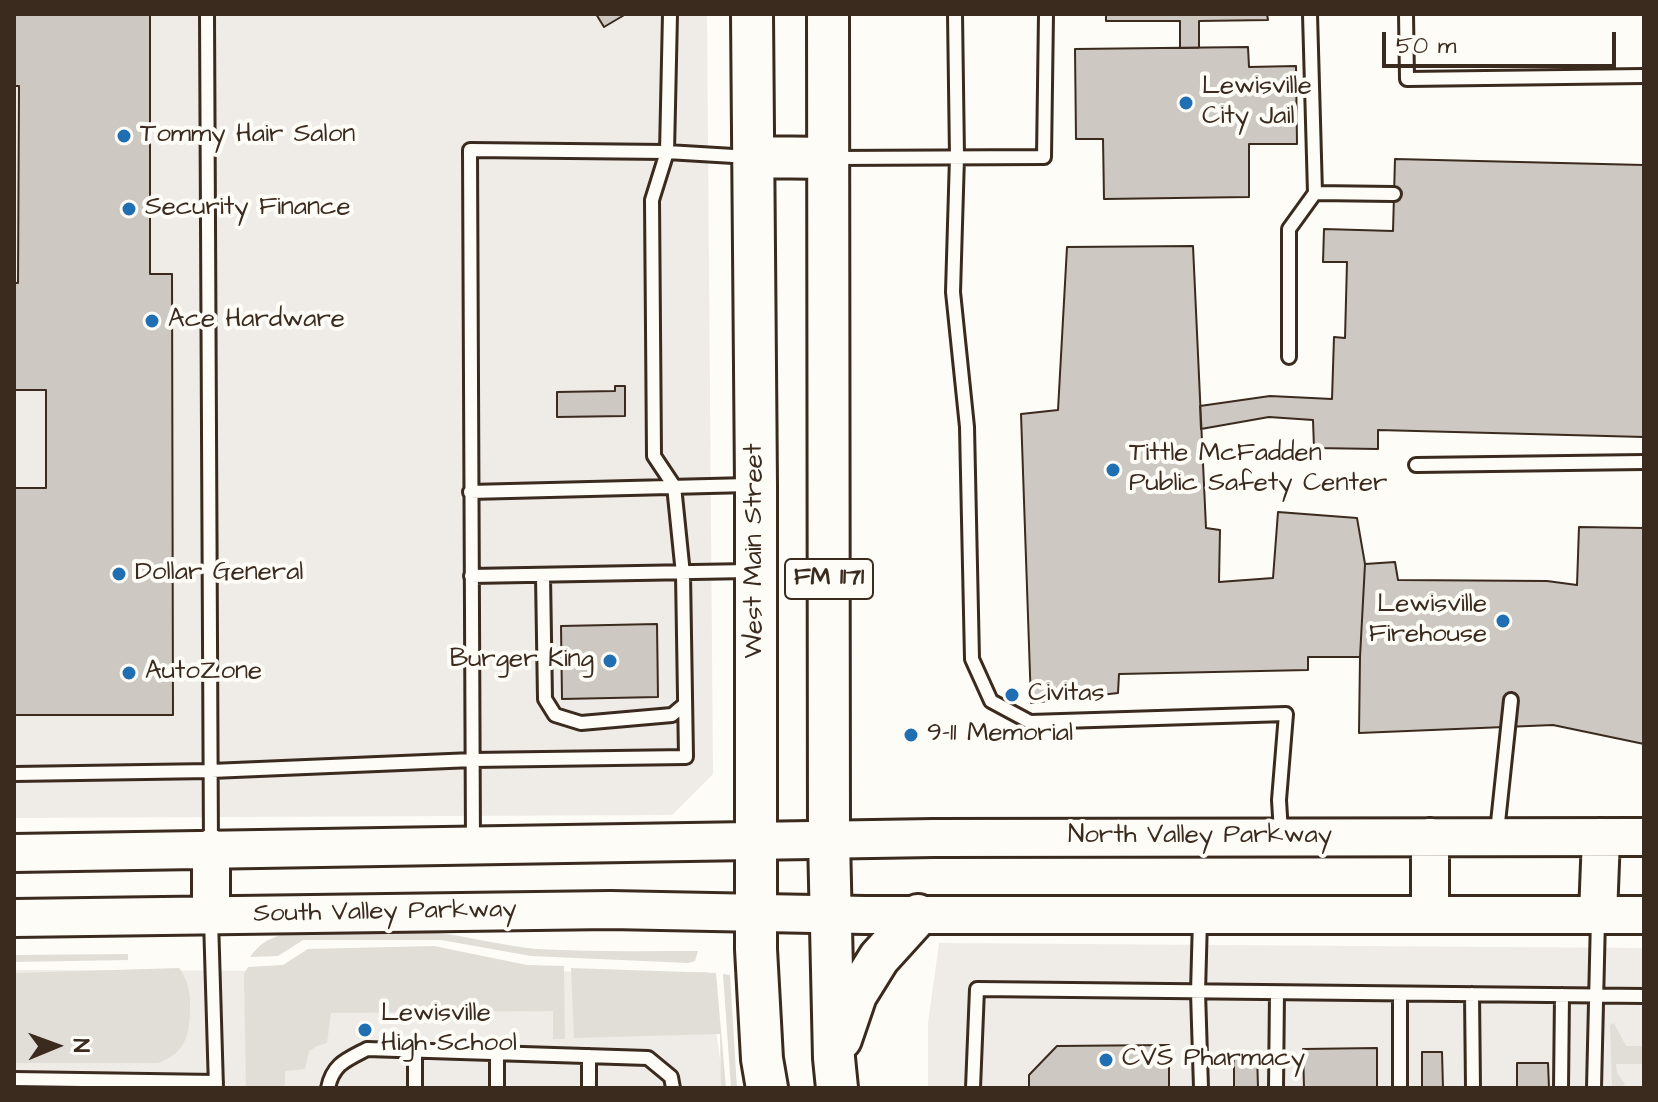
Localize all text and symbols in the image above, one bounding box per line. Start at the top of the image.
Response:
scale bar [1386,16,1620,66]
text: 50 m [1396,29,1456,63]
place label: Lewisville City Jail [1202,72,1312,134]
marker: Lewisville City Jail [1177,94,1195,112]
place label: Tommy Hair Salon [140,120,355,152]
marker: Tommy Hair Salon [115,127,133,145]
place label: Security Finance [145,193,351,225]
marker: Security Finance [120,200,138,218]
place label: Ace Hardware [168,305,345,337]
marker: Ace Hardware [143,312,161,330]
place label: Tittle McFadden Public Safety Center [1129,439,1387,500]
street label: West Main Street [740,444,772,658]
marker: Tittle McFadden Public Safety Center [1104,461,1122,479]
place label: Dollar General [135,558,303,590]
road number: FM 1171 [785,559,873,599]
marker: Dollar General [110,565,128,583]
place label: Lewisville Firehouse [1369,590,1487,652]
marker: Lewisville Firehouse [1494,612,1512,630]
place label: Burger King [450,645,594,677]
marker: Burger King [601,652,619,670]
place label: AutoZone [145,657,262,689]
marker: AutoZone [120,664,138,682]
place label: Civitas [1028,679,1105,711]
marker: Civitas [1003,686,1021,704]
place label: 9-11 Memorial [927,719,1073,751]
marker: 9-11 Memorial [902,726,920,744]
street label: North Valley Parkway [1068,821,1332,853]
street label: South Valley Parkway [253,895,517,931]
place label: Lewisville High School [381,999,517,1060]
north arrow [16,1006,96,1086]
marker: Lewisville High School [356,1021,374,1039]
text: N [65,1038,96,1053]
place label: CVS Pharmacy [1122,1044,1305,1076]
marker: CVS Pharmacy [1097,1051,1115,1069]

